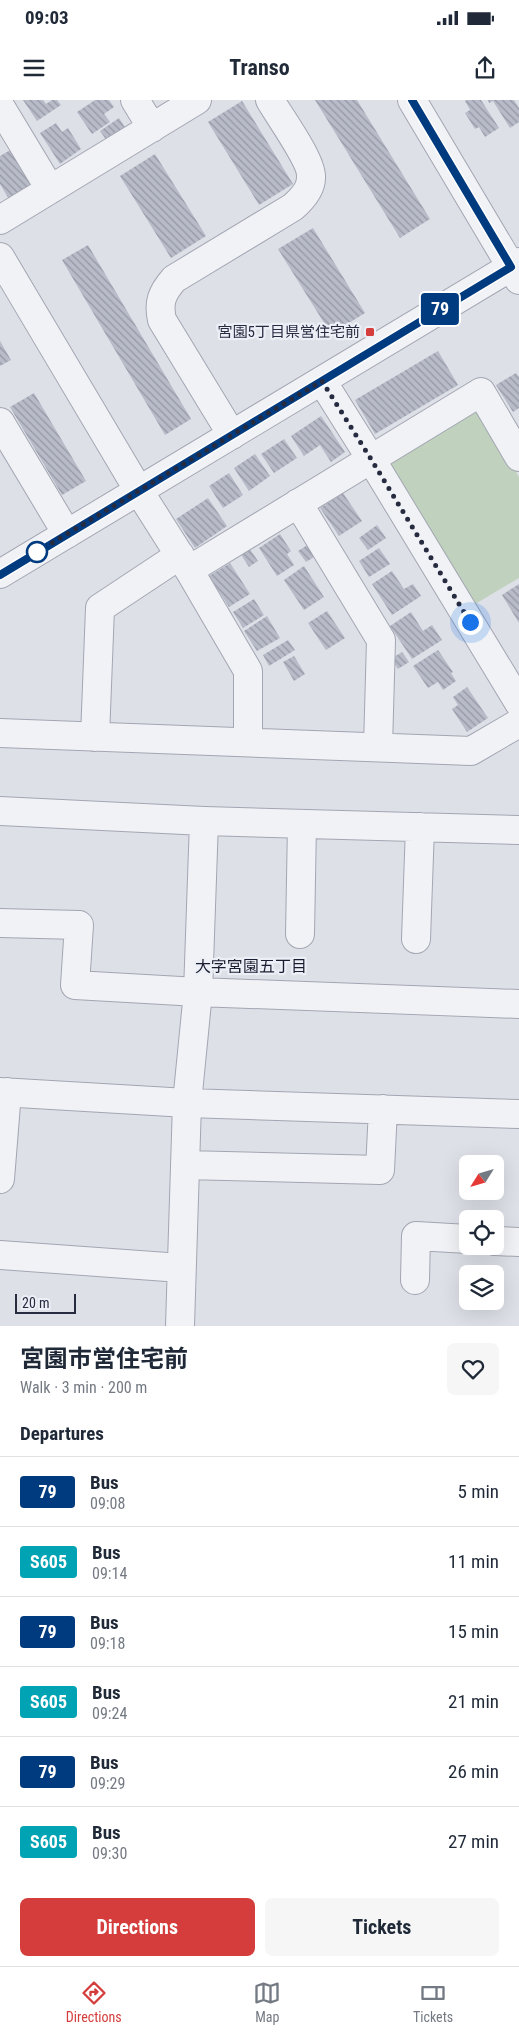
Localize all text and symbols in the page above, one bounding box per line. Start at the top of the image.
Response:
text: 09:03 [25,6,69,29]
icon: menu [20,54,48,82]
icon: share [471,54,499,82]
text: Transo [229,55,290,80]
line badge: 79 [418,293,462,325]
text: 79 [431,298,449,319]
place label: 宮園5丁目県営住宅前 [218,323,360,341]
marker: 宮園5丁目県営住宅前 [364,326,376,338]
unlabelled marker [26,541,48,563]
your location [458,610,483,635]
district label: 大字宮園五丁目 [195,957,307,976]
north arrow [459,1155,504,1200]
map controls [459,1155,504,1310]
button: locate [459,1210,504,1255]
button: layers [459,1265,504,1310]
scale bar [15,1291,76,1314]
text: 20 m [22,1295,50,1311]
button: heart [447,1343,499,1395]
text: 宮園市営住宅前 [20,1345,188,1373]
text: Walk · 3 min · 200 m [20,1378,147,1397]
text: Departures [20,1422,104,1445]
text: Bus [90,1471,119,1494]
text: 5 min [457,1480,499,1503]
text: 79 [38,1481,57,1502]
text: 09:08 [90,1494,125,1513]
text: Bus [92,1541,121,1564]
text: 11 min [448,1550,499,1573]
text: S605 [30,1551,67,1572]
text: 09:14 [92,1564,127,1583]
text: Bus [90,1611,119,1634]
text: 15 min [448,1620,499,1643]
text: 79 [38,1621,57,1642]
text: 09:18 [90,1634,125,1653]
text: Bus [92,1681,121,1704]
text: 21 min [448,1690,499,1713]
text: S605 [30,1691,67,1712]
text: 09:24 [92,1704,127,1723]
text: Bus [90,1751,119,1774]
text: 26 min [448,1760,499,1783]
text: 79 [38,1761,57,1782]
text: 09:29 [90,1774,125,1793]
text: Bus [92,1821,121,1844]
text: 27 min [448,1830,499,1853]
text: S605 [30,1831,67,1852]
text: 09:30 [92,1844,127,1863]
button: Directions [20,1898,255,1956]
button: Tickets [265,1898,499,1956]
tab: Directions [66,1979,122,2025]
tab: Map [253,1979,281,2025]
tab: Tickets [413,1979,453,2025]

